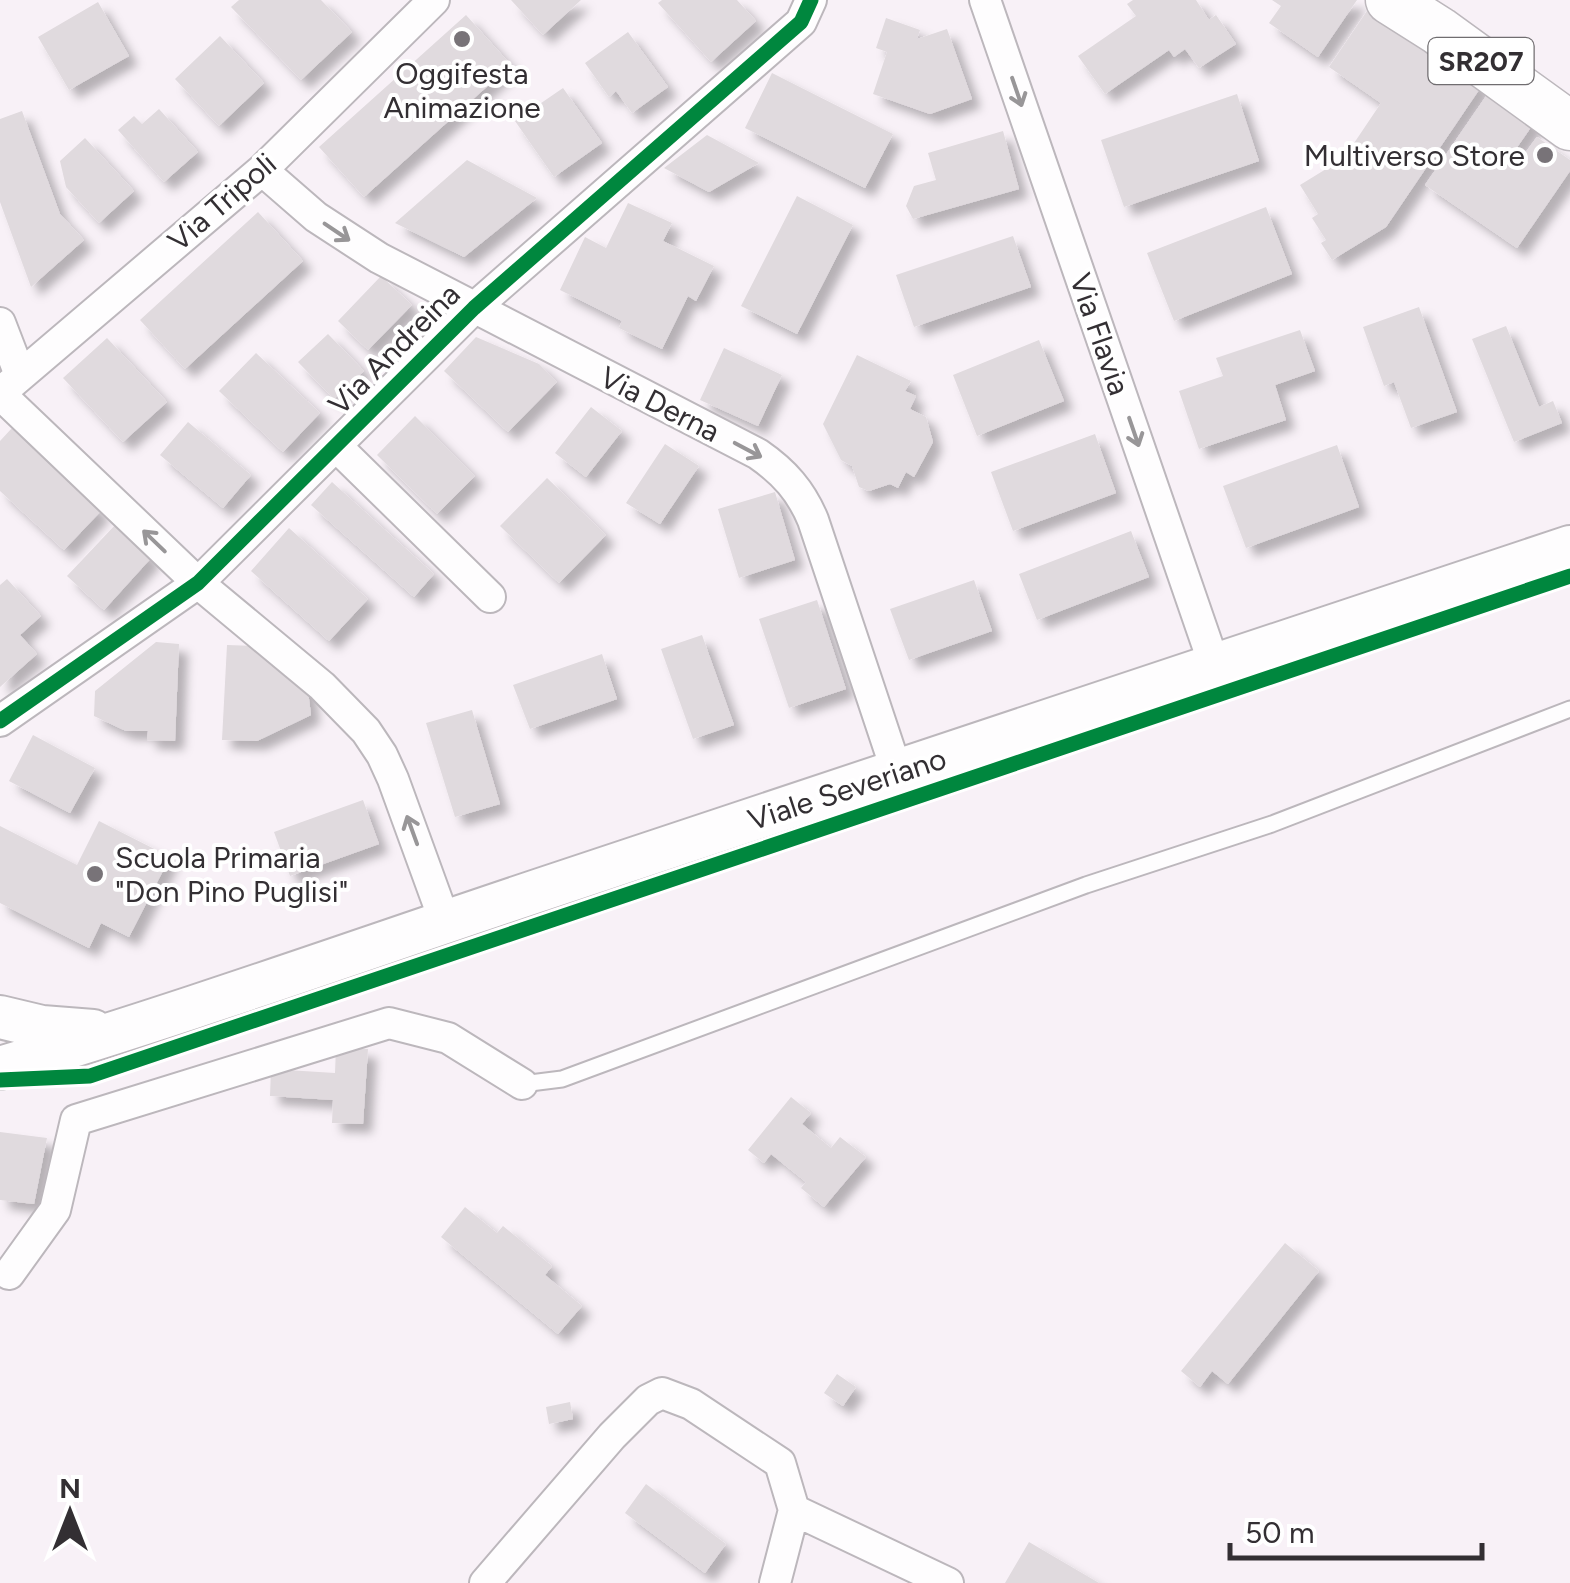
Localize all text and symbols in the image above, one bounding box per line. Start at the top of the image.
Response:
marker: Oggifesta Animazione [451,28,473,50]
road number: SR207 [1428,38,1534,84]
place label: Oggifesta Animazione [383,55,541,126]
one-way arrow [1009,76,1027,108]
place label: Multiverso Store [1304,137,1525,174]
marker: Multiverso Store [1534,144,1556,166]
street label: Via Tripoli [160,145,284,259]
one-way arrow [323,221,351,242]
street label: Via Flavia [1062,268,1138,400]
street label: Via Andreina [321,276,467,422]
street label: Via Derna [594,358,726,450]
one-way arrow [1127,416,1145,448]
one-way arrow [733,440,762,460]
one-way arrow [142,529,166,553]
street label: Viale Severiano [743,740,951,838]
one-way arrow [402,815,420,846]
place label: Scuola Primaria "Don Pino Puglisi" [115,839,348,910]
marker: Scuola Primaria "Don Pino Puglisi" [84,863,106,885]
north arrow [20,1463,120,1563]
text: N [59,1471,81,1505]
scale bar [1230,1498,1482,1560]
text: 50 m [1245,1514,1314,1551]

